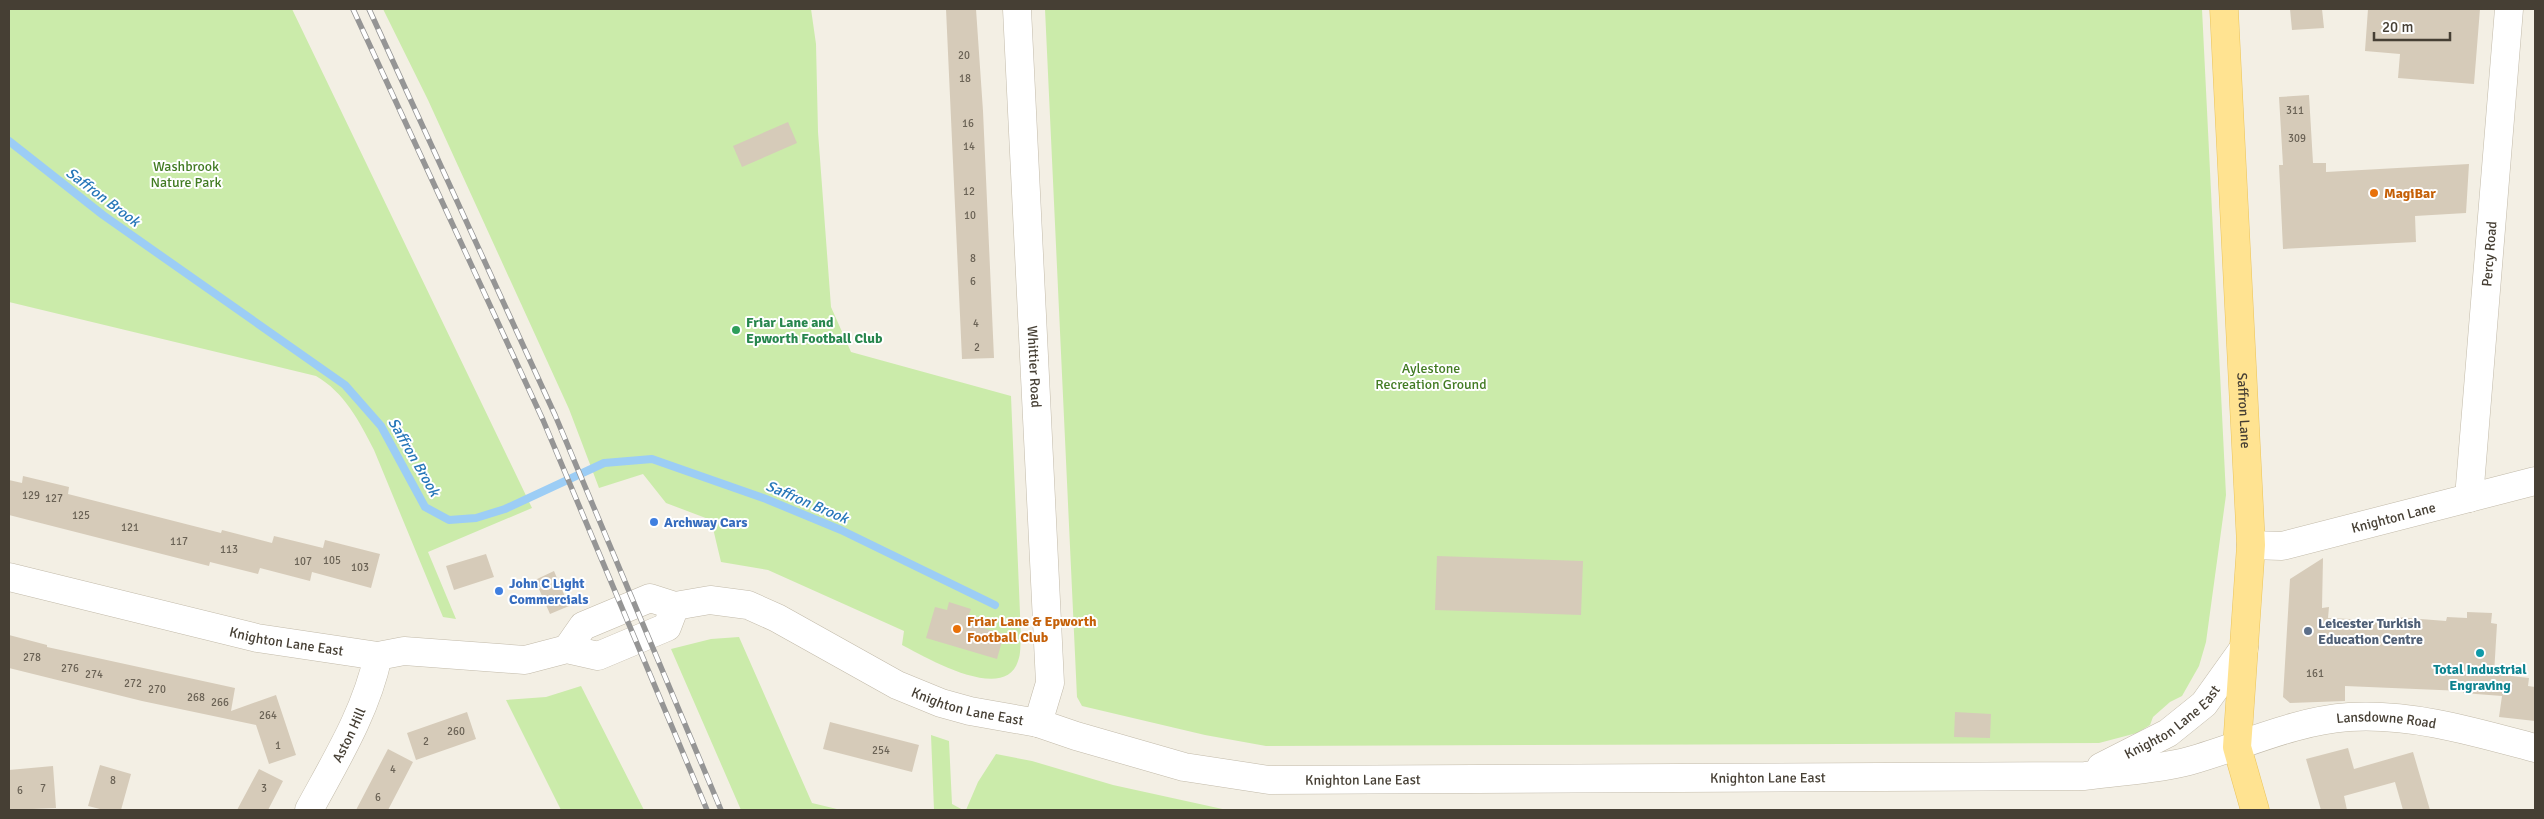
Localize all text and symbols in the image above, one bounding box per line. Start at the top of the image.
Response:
scale bar [2374,10,2450,42]
text: 20 m [2382,18,2413,36]
house number: 20 [958,49,970,62]
house number: 18 [959,72,971,85]
house number: 311 [2286,104,2304,117]
house number: 16 [962,117,974,130]
house number: 309 [2288,132,2306,145]
house number: 14 [963,140,975,153]
park label: Washbrook Nature Park [151,158,221,191]
water label: Saffron Brook [63,163,145,231]
house number: 12 [963,185,975,198]
place label: MagiBar [2384,185,2436,202]
marker: MagiBar [2368,187,2380,199]
house number: 10 [964,209,976,222]
street label: Percy Road [2478,220,2501,287]
house number: 8 [970,252,976,265]
house number: 6 [970,275,976,288]
place label: Friar Lane and Epworth Football Club [746,314,883,347]
house number: 4 [973,317,979,330]
marker: Friar Lane and Epworth Football Club [730,324,742,336]
street label: Whittier Road [1024,325,1045,408]
house number: 2 [974,341,980,354]
park label: Aylestone Recreation Ground [1375,360,1487,393]
street label: Saffron Lane [2233,372,2254,449]
water label: Saffron Brook [384,415,444,501]
water label: Saffron Brook [763,477,852,528]
house number: 129 [22,489,40,502]
house number: 127 [45,492,63,505]
street label: Knighton Lane [2349,499,2438,537]
house number: 125 [72,509,90,522]
place label: Archway Cars [664,514,747,531]
marker: Archway Cars [648,516,660,528]
house number: 121 [121,521,139,534]
house number: 117 [170,535,188,548]
house number: 113 [220,543,238,556]
house number: 105 [323,554,341,567]
house number: 107 [294,555,312,568]
house number: 103 [351,561,369,574]
place label: John C Light Commercials [509,575,588,608]
marker: John C Light Commercials [493,585,505,597]
place label: Friar Lane & Epworth Football Club [967,613,1097,646]
place label: Leicester Turkish Education Centre [2318,615,2423,648]
street label: Knighton Lane East [227,623,345,660]
marker: Friar Lane & Epworth Football Club [951,623,963,635]
marker: Leicester Turkish Education Centre [2302,625,2314,637]
marker: Total Industrial Engraving [2474,647,2486,659]
house number: 278 [23,651,41,664]
place label: Total Industrial Engraving [2433,661,2527,694]
house number: 276 [61,662,79,675]
house number: 161 [2306,667,2324,680]
house number: 274 [85,668,103,681]
house number: 272 [124,677,142,690]
street label: Knighton Lane East [2122,682,2224,763]
house number: 270 [148,683,166,696]
street label: Knighton Lane East [909,684,1025,729]
house number: 268 [187,691,205,704]
house number: 266 [211,696,229,709]
street label: Aston Hill [329,705,370,765]
street label: Lansdowne Road [2335,708,2438,732]
house number: 264 [259,709,277,722]
house number: 260 [447,725,465,738]
house number: 2 [423,735,429,748]
house number: 1 [275,739,281,752]
house number: 254 [872,744,890,757]
house number: 4 [390,763,396,776]
street label: Knighton Lane East [1710,769,1826,787]
street label: Knighton Lane East [1305,771,1421,789]
house number: 8 [110,774,116,787]
house number: 7 [40,782,46,795]
house number: 3 [261,782,267,795]
house number: 6 [17,784,23,797]
house number: 6 [375,791,381,804]

